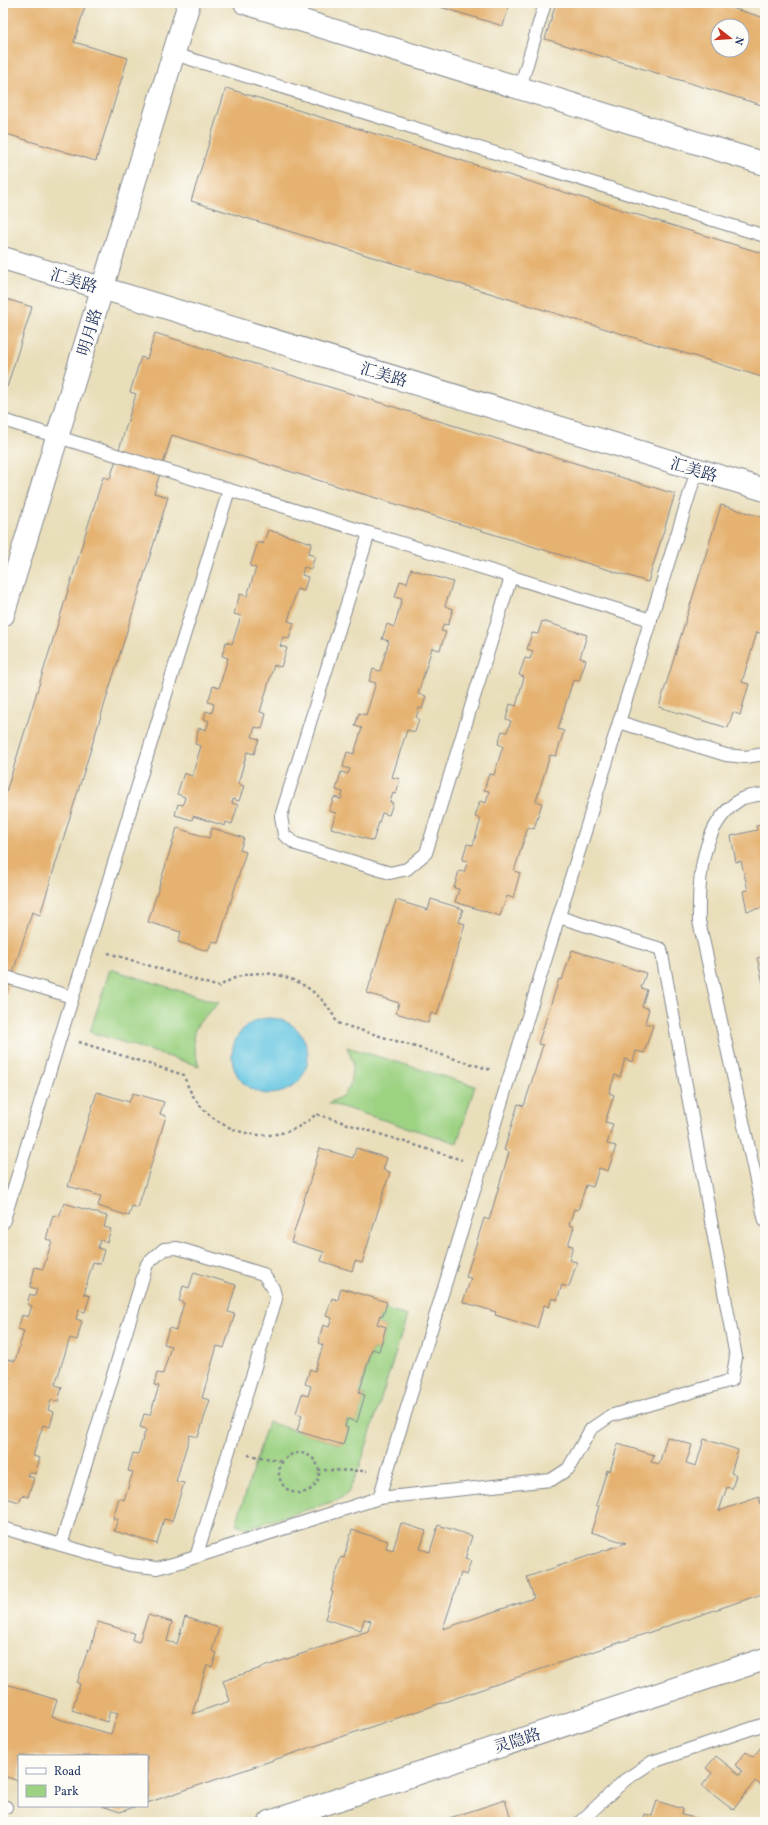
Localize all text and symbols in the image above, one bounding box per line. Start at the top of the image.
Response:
north arrow [710,18,750,58]
text: N [730,34,746,47]
street label: 汇美路 [47,264,100,299]
street label: 明月路 [73,306,108,359]
street label: 汇美路 [357,358,410,393]
street label: 汇美路 [667,453,720,488]
street label: 灵隐路 [491,1724,544,1760]
legend [18,1755,148,1807]
text: Road [54,1764,81,1780]
text: Park [54,1784,79,1800]

